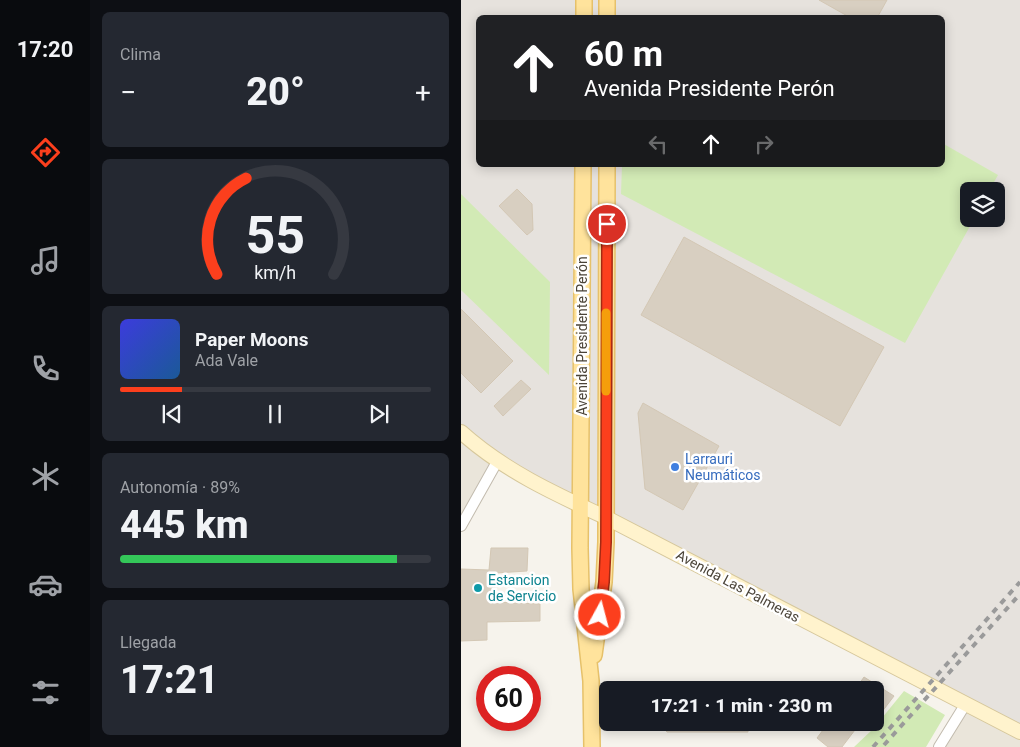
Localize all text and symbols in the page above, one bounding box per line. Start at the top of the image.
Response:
text: 60 m [584,34,663,75]
icon: ahead [501,35,566,100]
text: 17:20 [17,37,73,62]
text: Clima [120,45,161,64]
text: 20° [246,70,305,114]
text: − [120,76,136,109]
text: + [415,76,431,109]
text: Avenida Presidente Perón [584,76,835,101]
icon: left [644,130,672,158]
icon: ahead [697,130,725,158]
icon: right [750,130,778,158]
icon: directions [28,135,63,170]
map controls [960,182,1005,227]
button: layers [960,182,1005,227]
pin [586,203,628,245]
text: 55 [246,205,305,266]
icon: arrive [593,210,621,238]
icon: music [28,243,63,278]
street label: Avenida Presidente Perón [574,256,590,416]
text: km/h [255,262,296,283]
text: Paper Moons [195,328,308,351]
icon: phone [28,351,63,386]
text: Ada Vale [195,351,258,370]
icon: previous [158,400,186,428]
icon: pause [261,400,289,428]
icon: next [365,400,393,428]
place label: Larrauri Neumáticos [685,451,761,483]
icon: climate [28,459,63,494]
marker: Larrauri Neumáticos [669,461,681,473]
text: Autonomía · 89% [120,478,240,497]
text: 445 km [120,503,249,547]
street label: Avenida Las Palmeras [673,547,803,625]
icon: car [28,567,63,602]
place label: Estancion de Servicio [488,572,556,604]
marker: Estancion de Servicio [472,582,484,594]
position arrow [573,588,625,640]
text: Llegada [120,633,176,652]
text: 17:21 [120,658,219,702]
speed limit sign: 60 [476,666,541,731]
icon: filters [28,675,63,710]
text: 17:21 · 1 min · 230 m [650,694,833,717]

